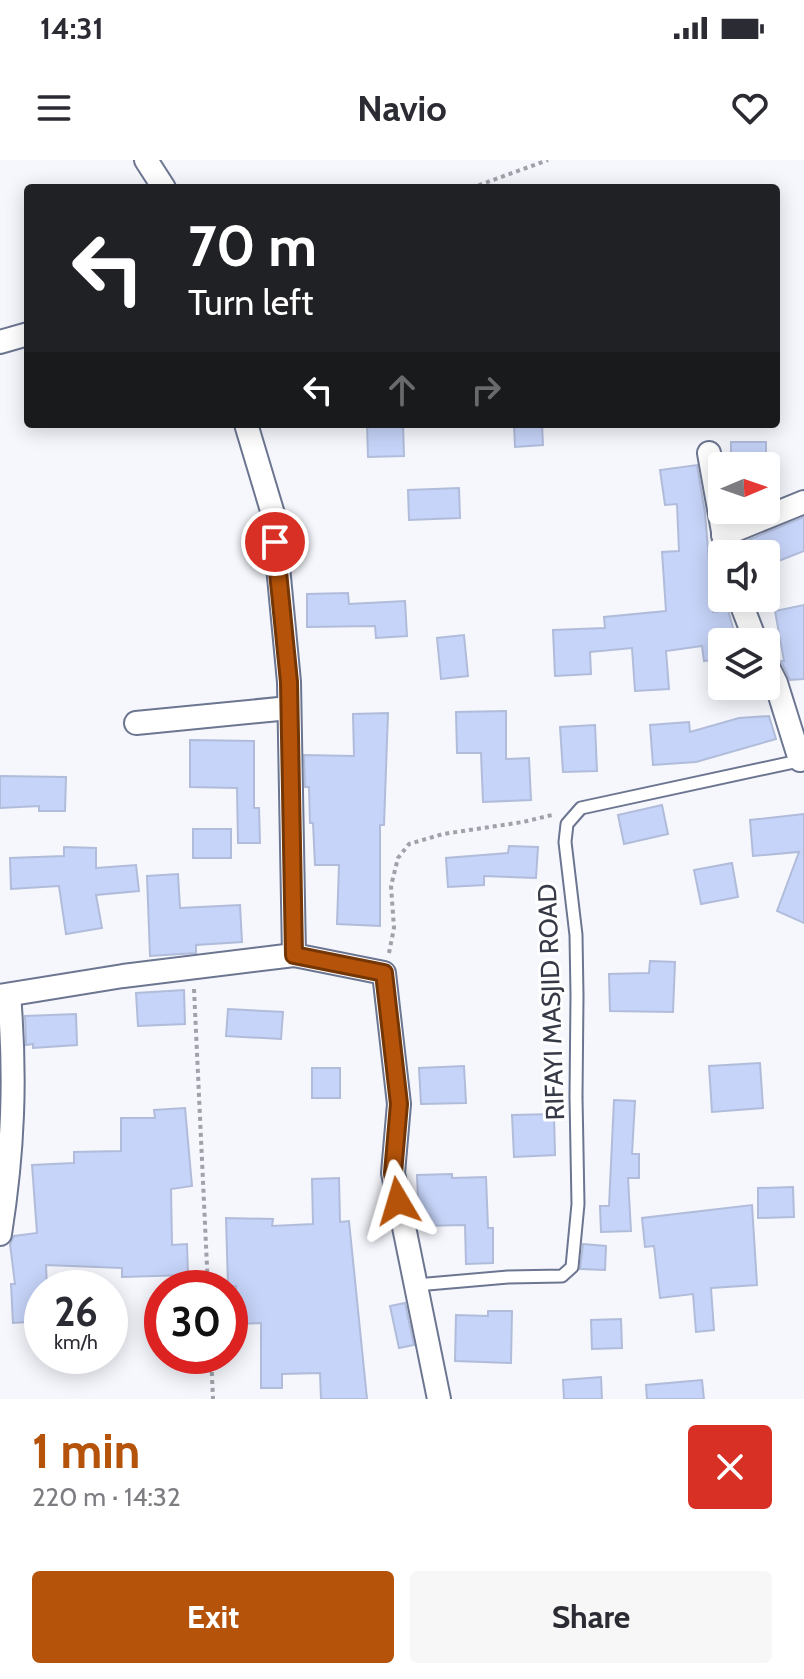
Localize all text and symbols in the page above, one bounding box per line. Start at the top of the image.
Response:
text: 14:31 [40,10,104,47]
icon: menu [32,86,76,130]
text: Navio [357,86,447,130]
icon: heart [728,86,772,130]
text: 70 m [188,212,317,280]
icon: left [56,216,160,320]
text: Turn left [188,280,313,324]
icon: left [296,368,340,412]
icon: ahead [380,368,424,412]
icon: right [464,368,508,412]
north arrow [708,452,780,524]
map controls [708,452,780,700]
pin [241,508,309,576]
icon: arrive [253,520,297,564]
button: sound [708,540,780,612]
button: layers [708,628,780,700]
street label: RIFAYI MASJID ROAD [531,883,571,1121]
position arrow [356,1159,440,1243]
speed limit sign: 30 [144,1270,248,1374]
text: 26 [54,1287,98,1336]
text: km/h [54,1330,98,1354]
text: 1 min [32,1422,140,1480]
button: close [688,1425,772,1509]
text: 220 m · 14:32 [32,1481,181,1513]
button: Exit [32,1571,394,1663]
button: Share [410,1571,772,1663]

